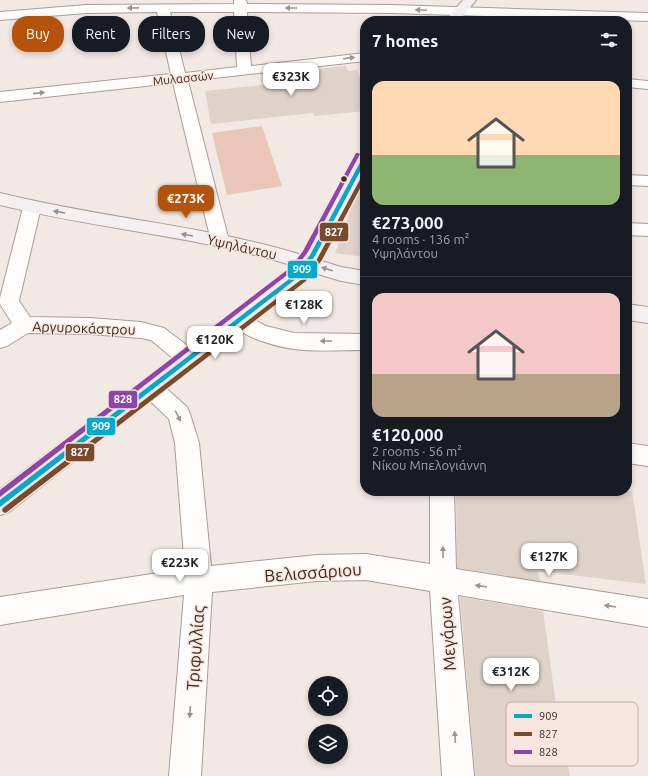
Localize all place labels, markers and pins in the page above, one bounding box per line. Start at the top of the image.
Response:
pin: €323K [263,63,319,97]
unlabelled marker [339,174,349,184]
pin: €273K [158,185,214,219]
pin: €128K [276,291,332,325]
pin: €120K [187,326,243,360]
pin: €127K [521,543,577,577]
pin: €223K [152,549,208,583]
pin: €312K [483,658,539,692]

